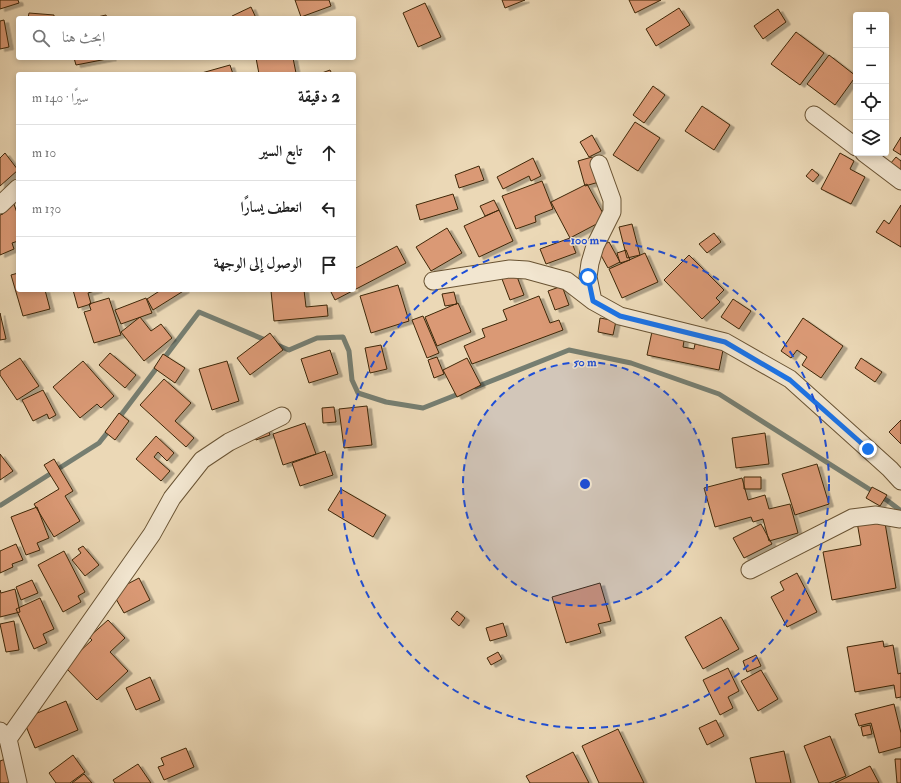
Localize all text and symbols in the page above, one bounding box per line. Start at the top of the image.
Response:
map controls [853,12,889,156]
button: + [853,12,889,48]
search box [16,16,356,60]
icon: search [30,27,52,49]
text: ابحث هنا [62,28,105,47]
button: − [853,48,889,84]
button: locate [853,84,889,120]
text: 2 دقيقة [298,86,340,107]
text: سيرًا · 140 m [32,90,89,106]
button: layers [853,120,889,156]
text: تابع السير [260,142,302,161]
icon: ahead [318,142,340,164]
text: 10 m [32,145,56,161]
text: انعطف يسارًا [241,198,302,217]
icon: left [318,198,340,220]
text: 130 m [32,201,61,217]
text: 100 m [571,233,600,248]
text: الوصول إلى الوجهة [214,254,302,273]
icon: arrive [318,254,340,276]
route start [579,268,597,286]
text: 50 m [573,355,597,370]
route end [859,440,877,458]
centre of rings [578,477,592,491]

